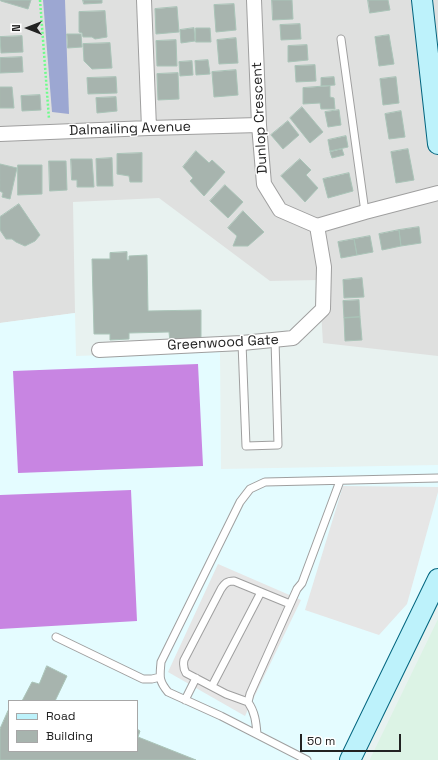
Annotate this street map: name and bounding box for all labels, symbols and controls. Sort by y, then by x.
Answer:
north arrow [8,8,48,48]
text: N [9,24,23,32]
street label: Dunlop Crescent [249,61,271,175]
street label: Dalmailing Avenue [69,118,191,140]
street label: Greenwood Gate [167,332,279,354]
legend [8,700,138,752]
text: Road [46,708,75,724]
scale bar [302,726,403,752]
text: Building [46,728,93,744]
text: 50 m [307,733,335,749]

